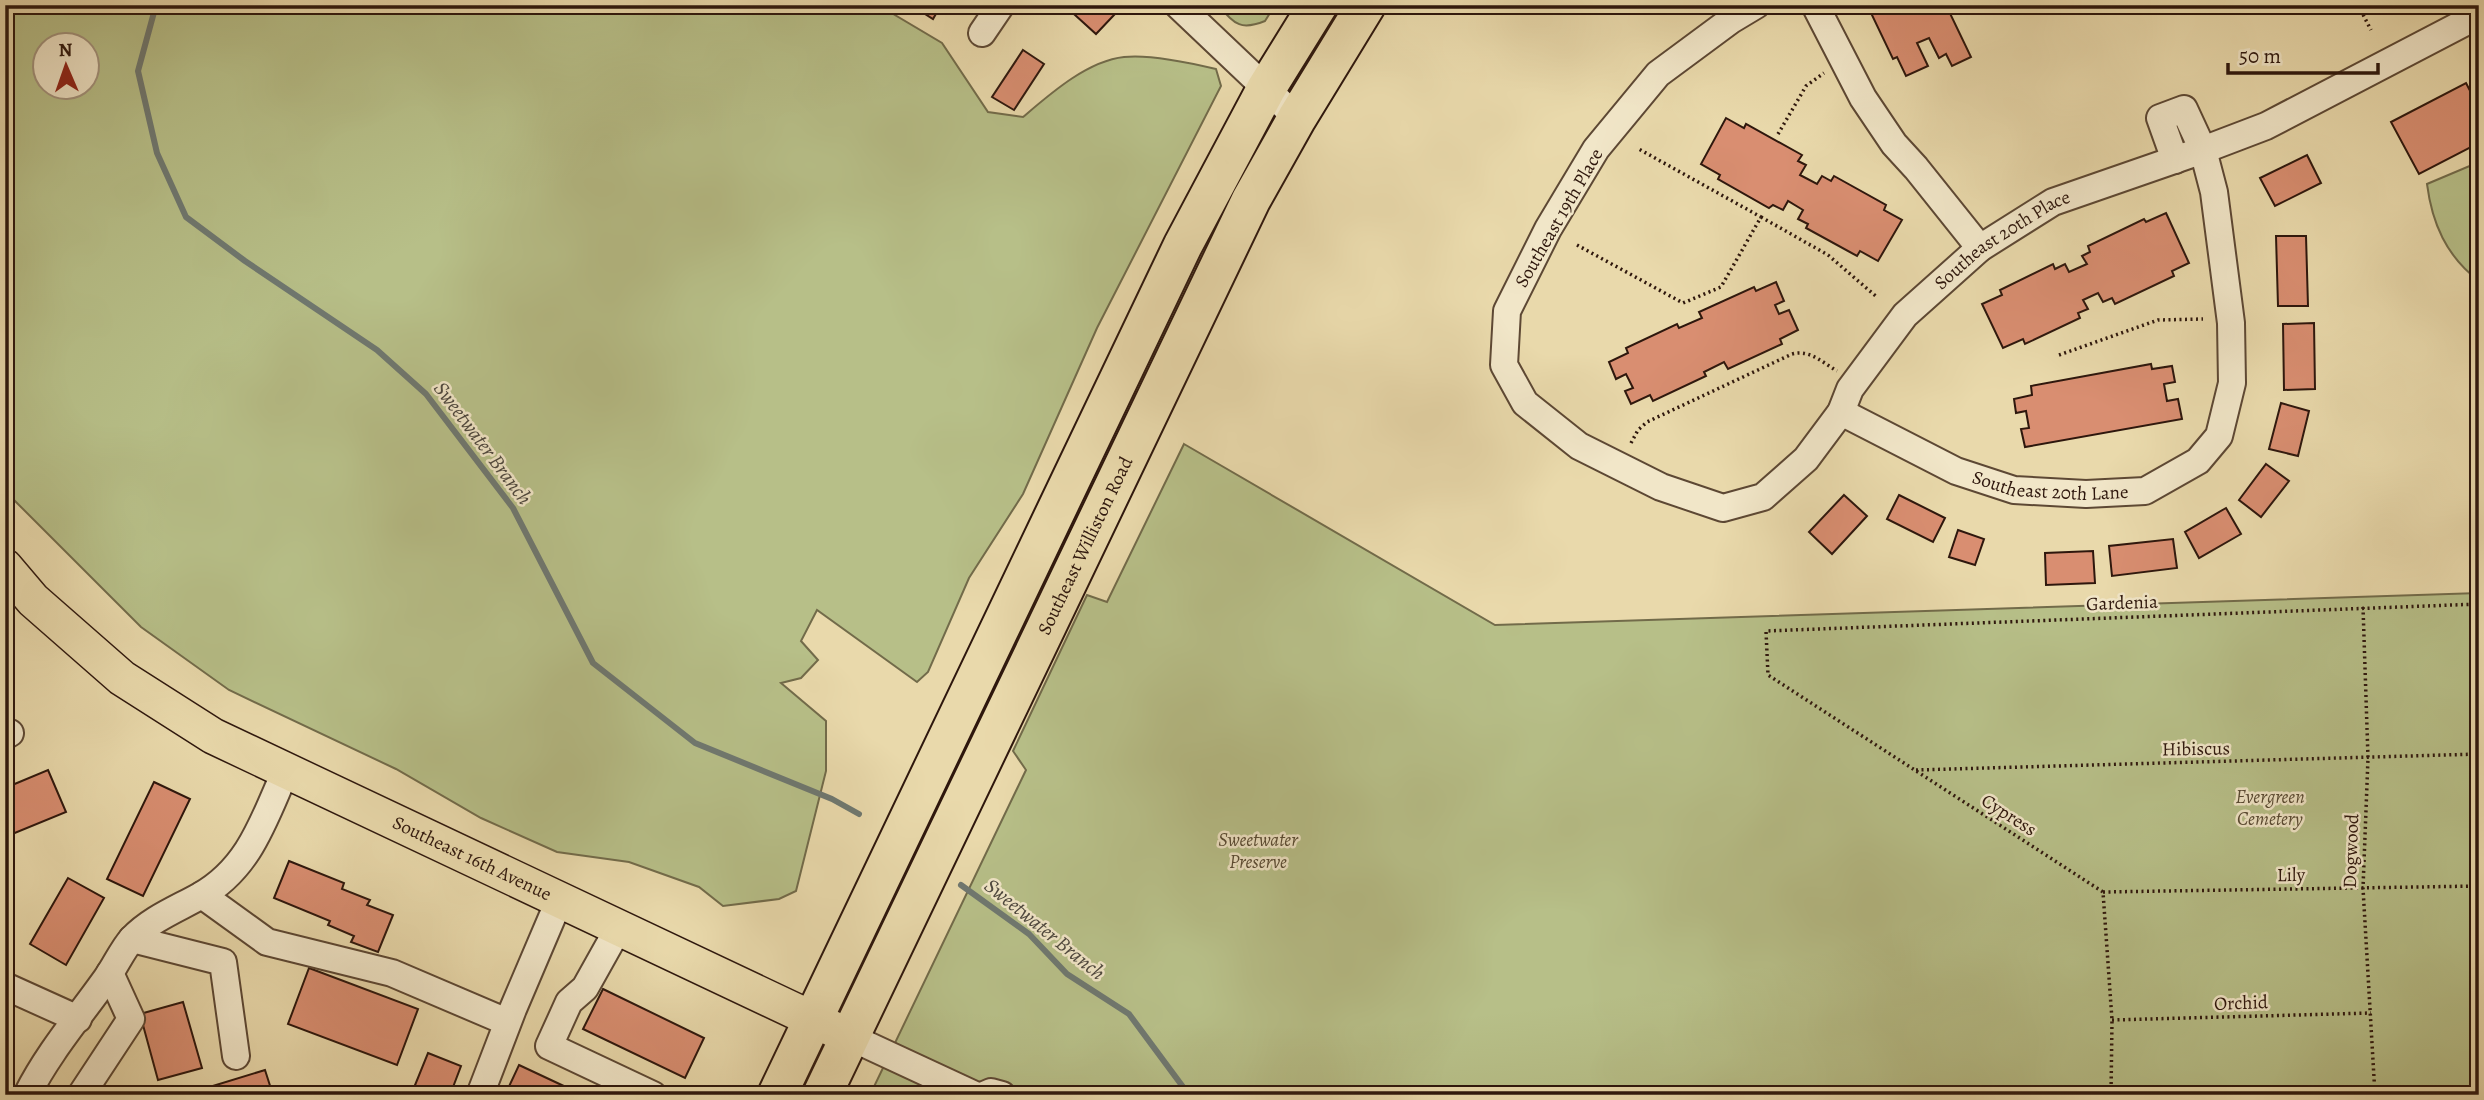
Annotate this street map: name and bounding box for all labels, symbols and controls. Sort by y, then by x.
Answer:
north arrow [32,32,102,102]
scale bar [2228,32,2379,76]
text: N [58,37,73,63]
text: 50 m [2239,42,2281,70]
street label: Southeast 19th Place [1509,144,1609,292]
street label: Southeast 20th Place [1929,184,2073,296]
water label: Sweetwater Branch [427,376,539,510]
street label: Southeast Williston Road [1031,452,1139,639]
street label: Southeast 20th Lane [1969,464,2129,507]
street label: Gardenia [2086,589,2158,617]
street label: Hibiscus [2162,735,2230,763]
park label: Evergreen Cemetery [2235,784,2305,832]
street label: Cypress [1976,787,2042,843]
street label: Southeast 16th Avenue [388,810,556,907]
street label: Dogwood [2337,812,2365,889]
park label: Sweetwater Preserve [1218,827,1299,875]
street label: Lily [2277,862,2306,888]
water label: Sweetwater Branch [979,872,1111,986]
street label: Orchid [2214,989,2269,1017]

